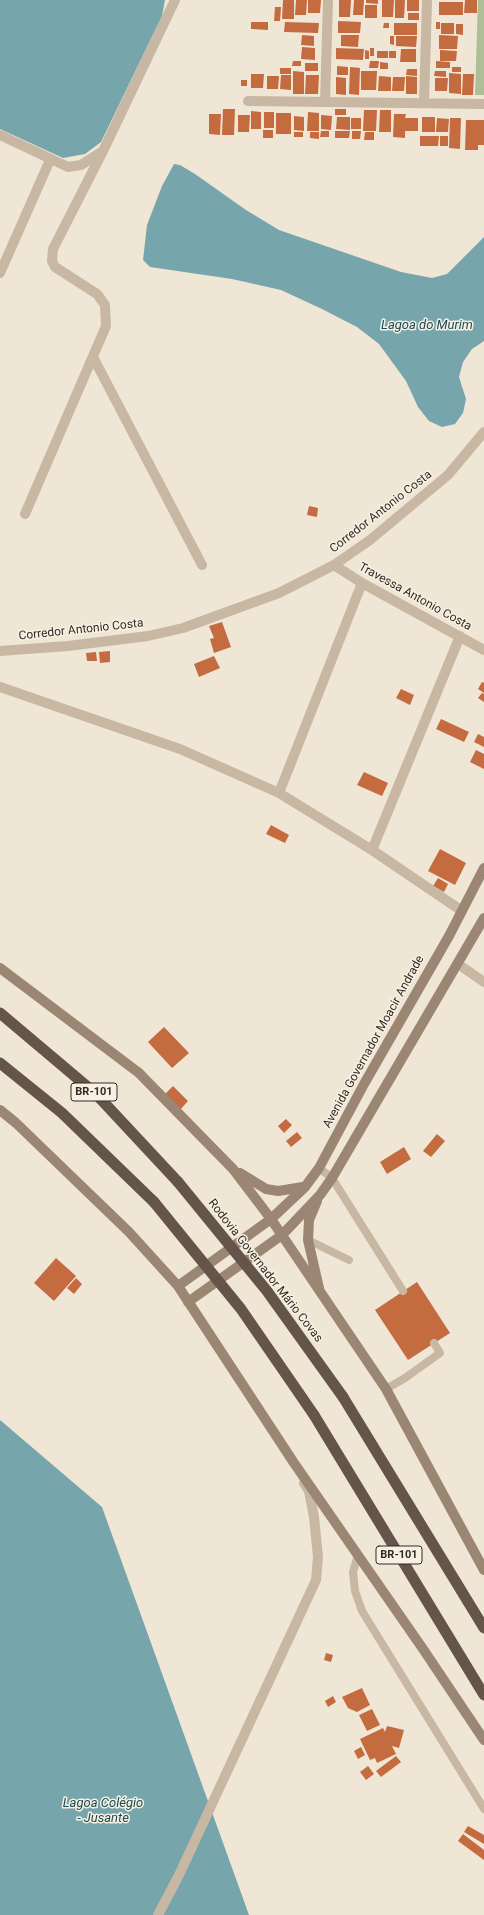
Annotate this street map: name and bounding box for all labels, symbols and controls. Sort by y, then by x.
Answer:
water label: Lagoa do Murim [381,318,473,334]
street label: Corredor Antonio Costa [327,468,435,556]
street label: Travessa Antonio Costa [356,560,474,634]
street label: Corredor Antonio Costa [18,616,144,644]
street label: Avenida Governador Moacir Andrade [320,953,428,1131]
road number: BR-101 [71,1083,117,1101]
street label: Rodovia Governador Mário Covas [205,1197,325,1345]
road number: BR-101 [376,1546,422,1564]
water label: Lagoa Colégio - Jusante [63,1796,143,1827]

